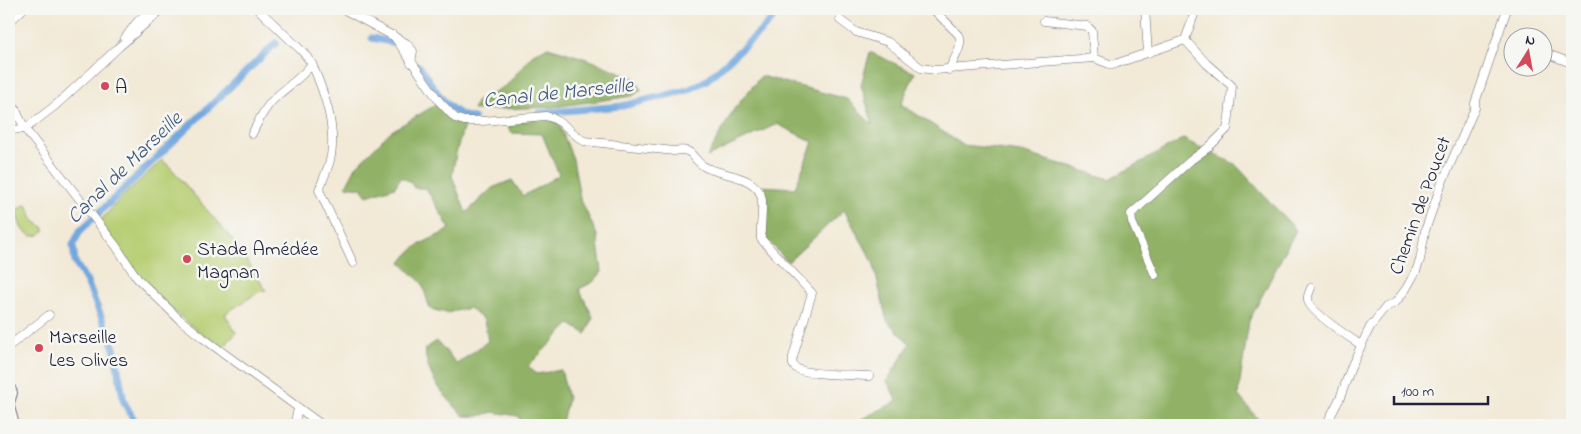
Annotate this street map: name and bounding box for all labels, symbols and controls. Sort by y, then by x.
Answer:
north arrow [1504,28,1554,78]
text: N [1524,30,1537,52]
water label: Canal de Marseille [482,71,636,117]
place label: A [115,74,127,103]
marker: A [99,80,111,92]
water label: Canal de Marseille [61,104,191,232]
street label: Chemin de Poucet [1383,132,1460,279]
place label: Stade Amédée Magnan [197,236,319,289]
marker: Stade Amédée Magnan [181,253,193,265]
place label: Marseille Les Olives [49,324,128,376]
marker: Marseille Les Olives [33,342,45,354]
scale bar [1394,374,1487,406]
text: 100 m [1401,381,1434,403]

